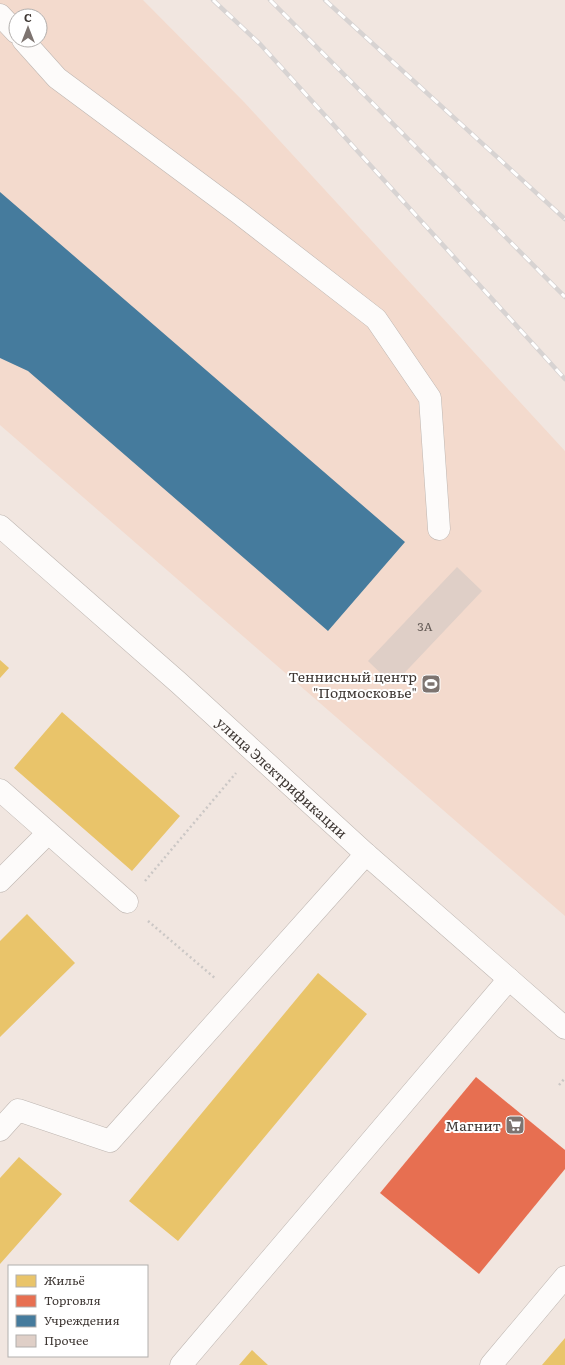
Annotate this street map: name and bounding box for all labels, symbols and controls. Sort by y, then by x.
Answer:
north arrow [8,8,48,48]
text: С [24,9,32,25]
house number: 3А [417,617,433,635]
place label: Теннисный центр "Подмосковье" [288,666,417,702]
sports icon: Теннисный центр "Подмосковье" [420,673,442,695]
street label: улица Электрификации [212,712,352,842]
supermarket icon: Магнит [504,1114,526,1136]
place label: Магнит [445,1115,501,1135]
legend [8,1265,148,1357]
text: Жильё [44,1271,85,1289]
text: Торговля [44,1291,101,1309]
text: Учреждения [44,1311,120,1329]
text: Прочее [44,1331,88,1349]

